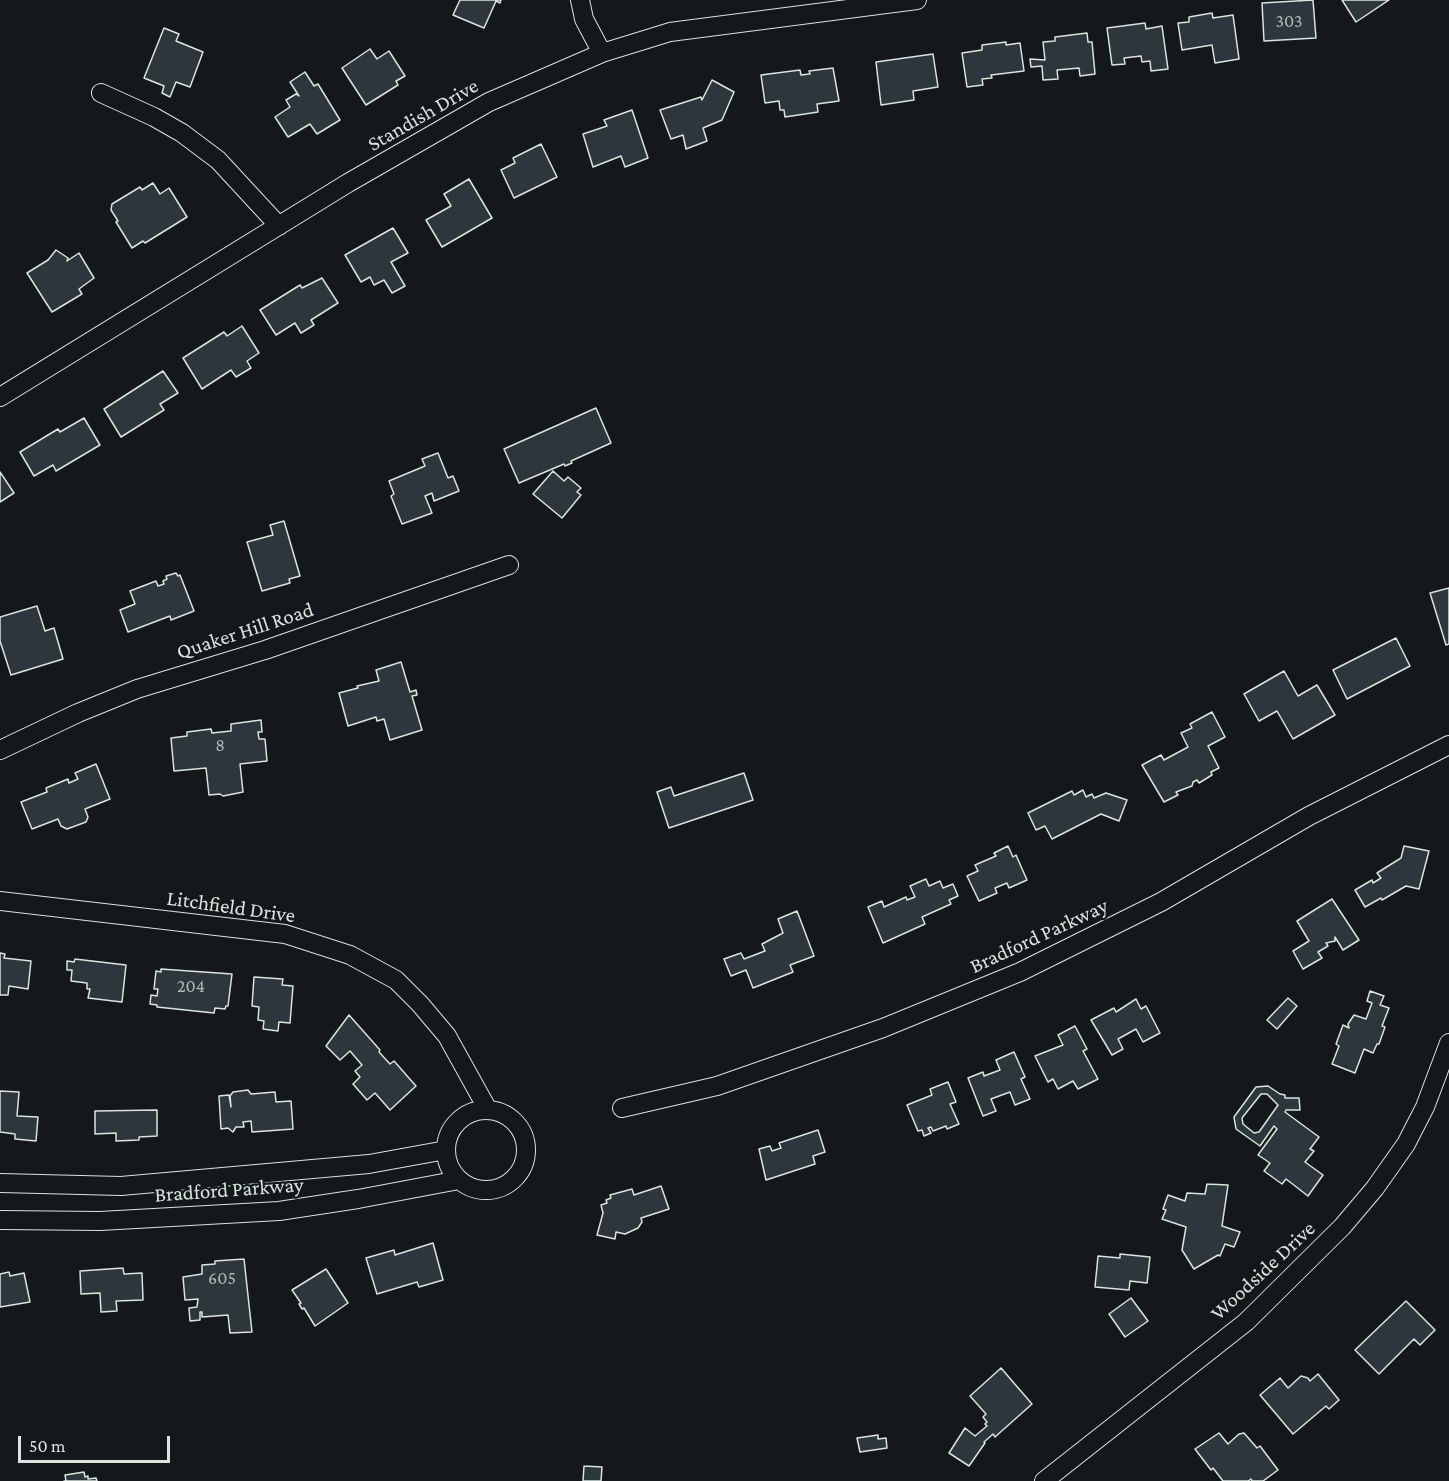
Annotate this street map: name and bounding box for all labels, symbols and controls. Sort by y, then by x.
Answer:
house number: 303 [1275,10,1303,32]
street label: Standish Drive [363,73,483,157]
street label: Quaker Hill Road [173,597,317,665]
house number: 8 [215,734,225,756]
street label: Litchfield Drive [165,886,297,928]
street label: Bradford Parkway [966,893,1112,979]
house number: 204 [177,975,205,997]
street label: Bradford Parkway [154,1172,304,1208]
street label: Woodside Drive [1205,1216,1321,1326]
house number: 605 [208,1267,236,1289]
scale bar [21,1424,172,1462]
text: 50 m [29,1436,66,1456]

